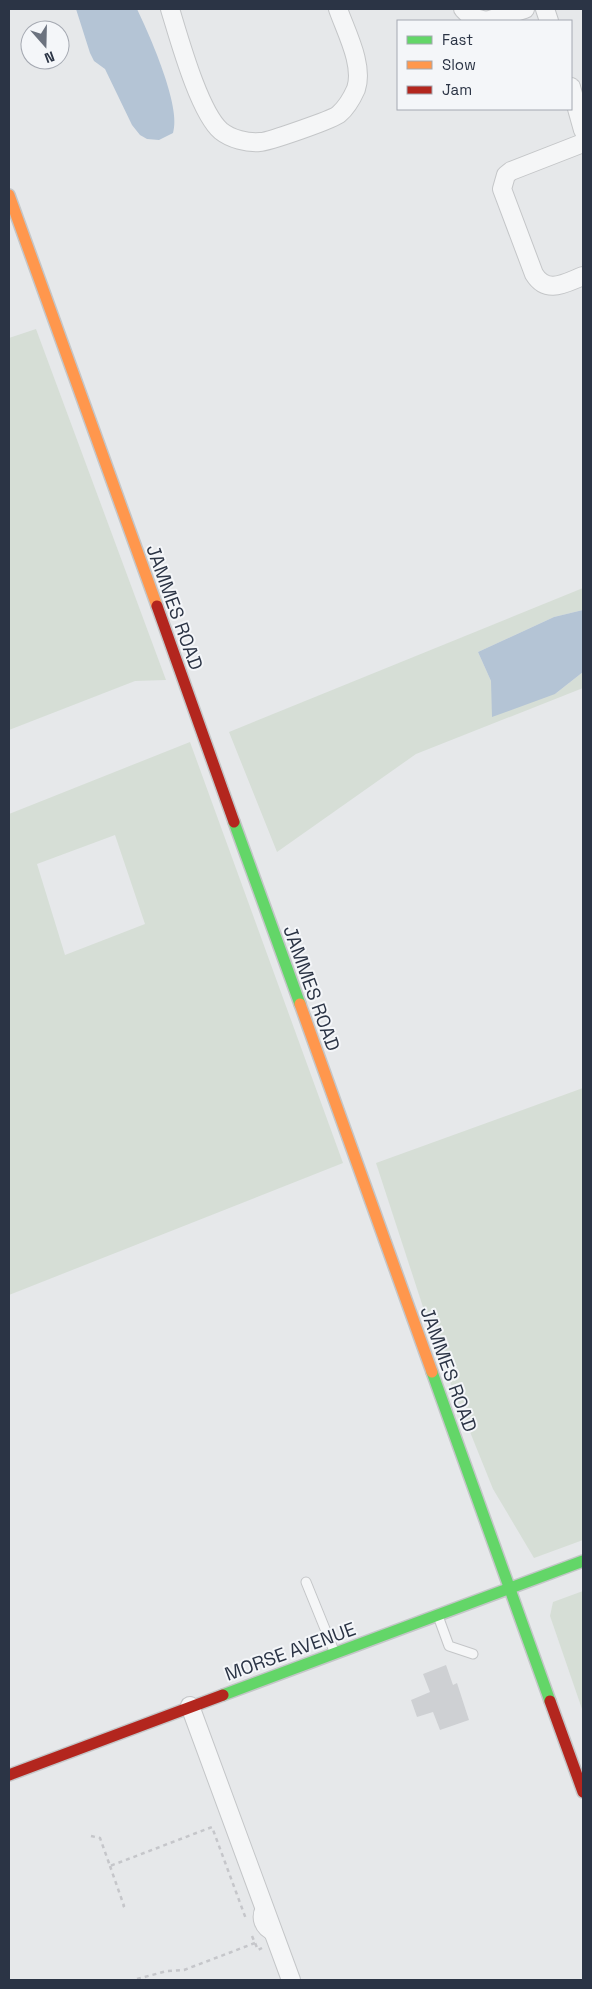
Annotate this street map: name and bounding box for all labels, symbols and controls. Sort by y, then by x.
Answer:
north arrow [20,20,70,70]
legend [397,20,572,110]
text: Fast [442,30,473,49]
text: N [42,47,57,67]
text: Slow [442,55,476,74]
text: Jam [442,80,472,99]
street label: JAMMES ROAD [140,541,209,673]
street label: JAMMES ROAD [277,922,346,1054]
street label: JAMMES ROAD [414,1303,483,1435]
street label: MORSE AVENUE [221,1616,359,1687]

